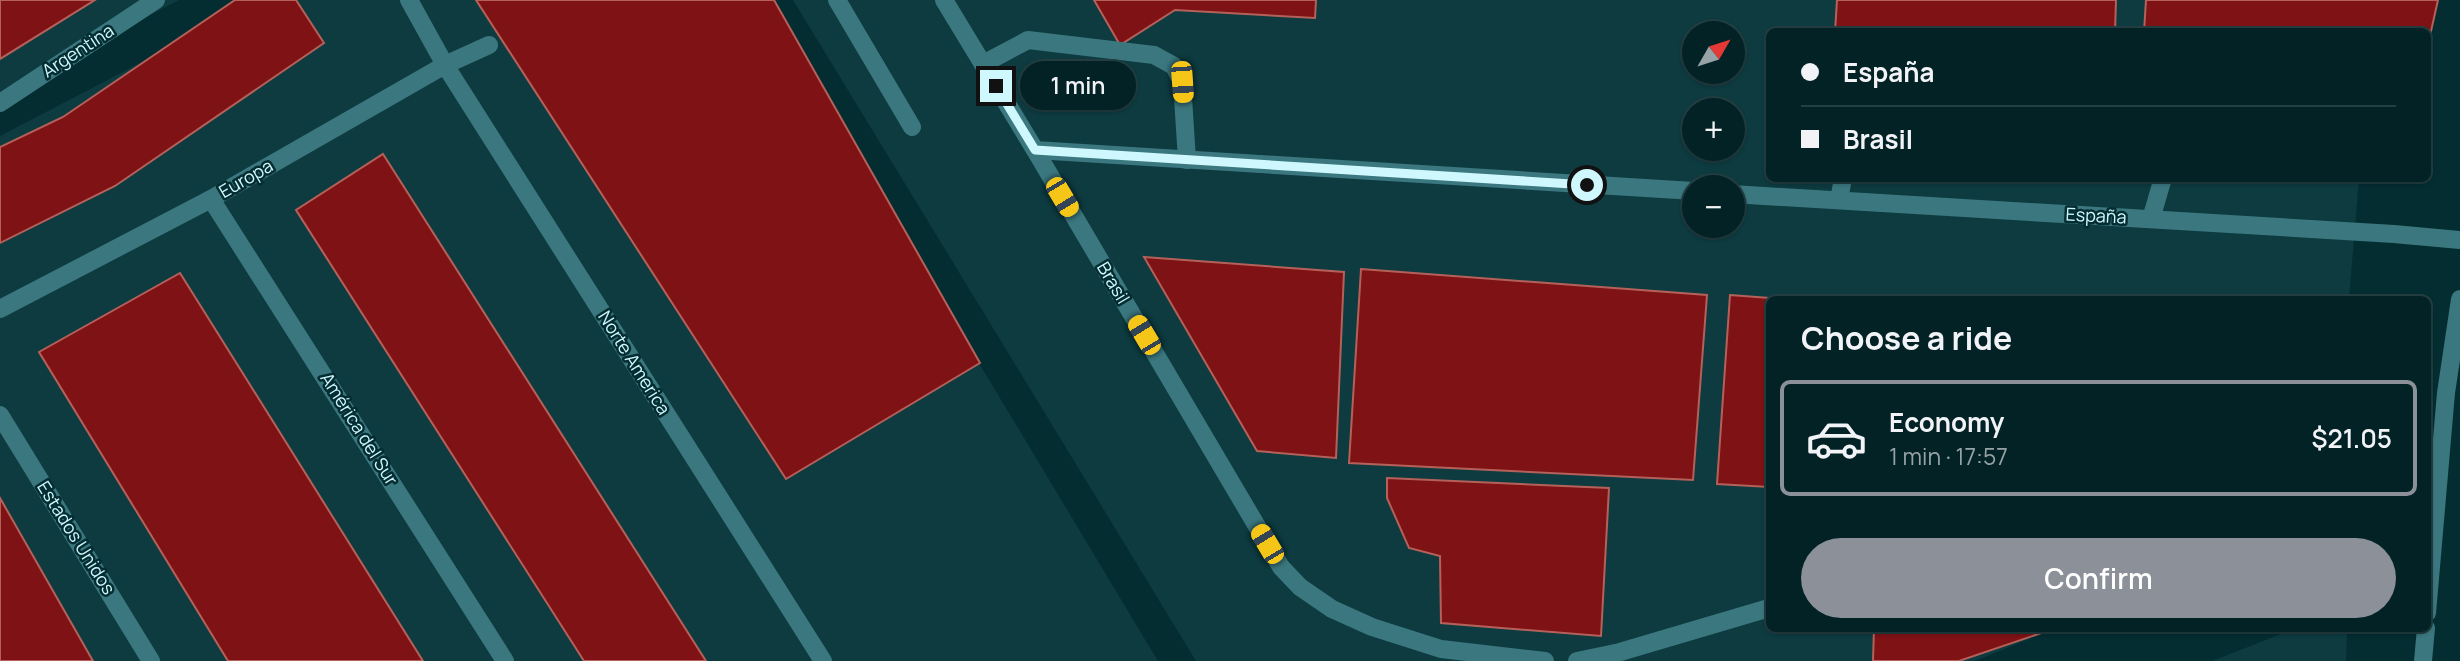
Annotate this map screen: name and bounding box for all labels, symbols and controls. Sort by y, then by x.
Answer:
street label: Argentina [37,18,118,82]
north arrow [1682,21,1745,84]
map controls [1682,21,1745,238]
text: España [1843,54,1935,90]
car [1171,60,1194,104]
callout: 1 min [1020,62,1136,110]
text: 1 min [1051,69,1105,101]
route end [980,70,1012,102]
button: + [1682,98,1745,161]
text: Brasil [1843,121,1913,157]
street label: Europa [214,153,277,203]
route start [1571,169,1603,201]
car [1043,174,1082,220]
button: − [1682,175,1745,238]
street label: España [2065,201,2127,229]
street label: Brasil [1092,257,1136,308]
street label: Norte America [593,306,676,419]
car [1125,312,1164,358]
text: Choose a ride [1801,316,2012,360]
street label: América del Sur [316,368,404,490]
text: Economy [1889,404,2004,440]
icon: car [1805,407,1868,470]
text: $21.05 [2312,420,2392,456]
text: 1 min · 17:57 [1889,440,2008,472]
street label: Estados Unidos [32,476,121,599]
car [1248,521,1287,567]
button: Confirm [1801,538,2396,618]

